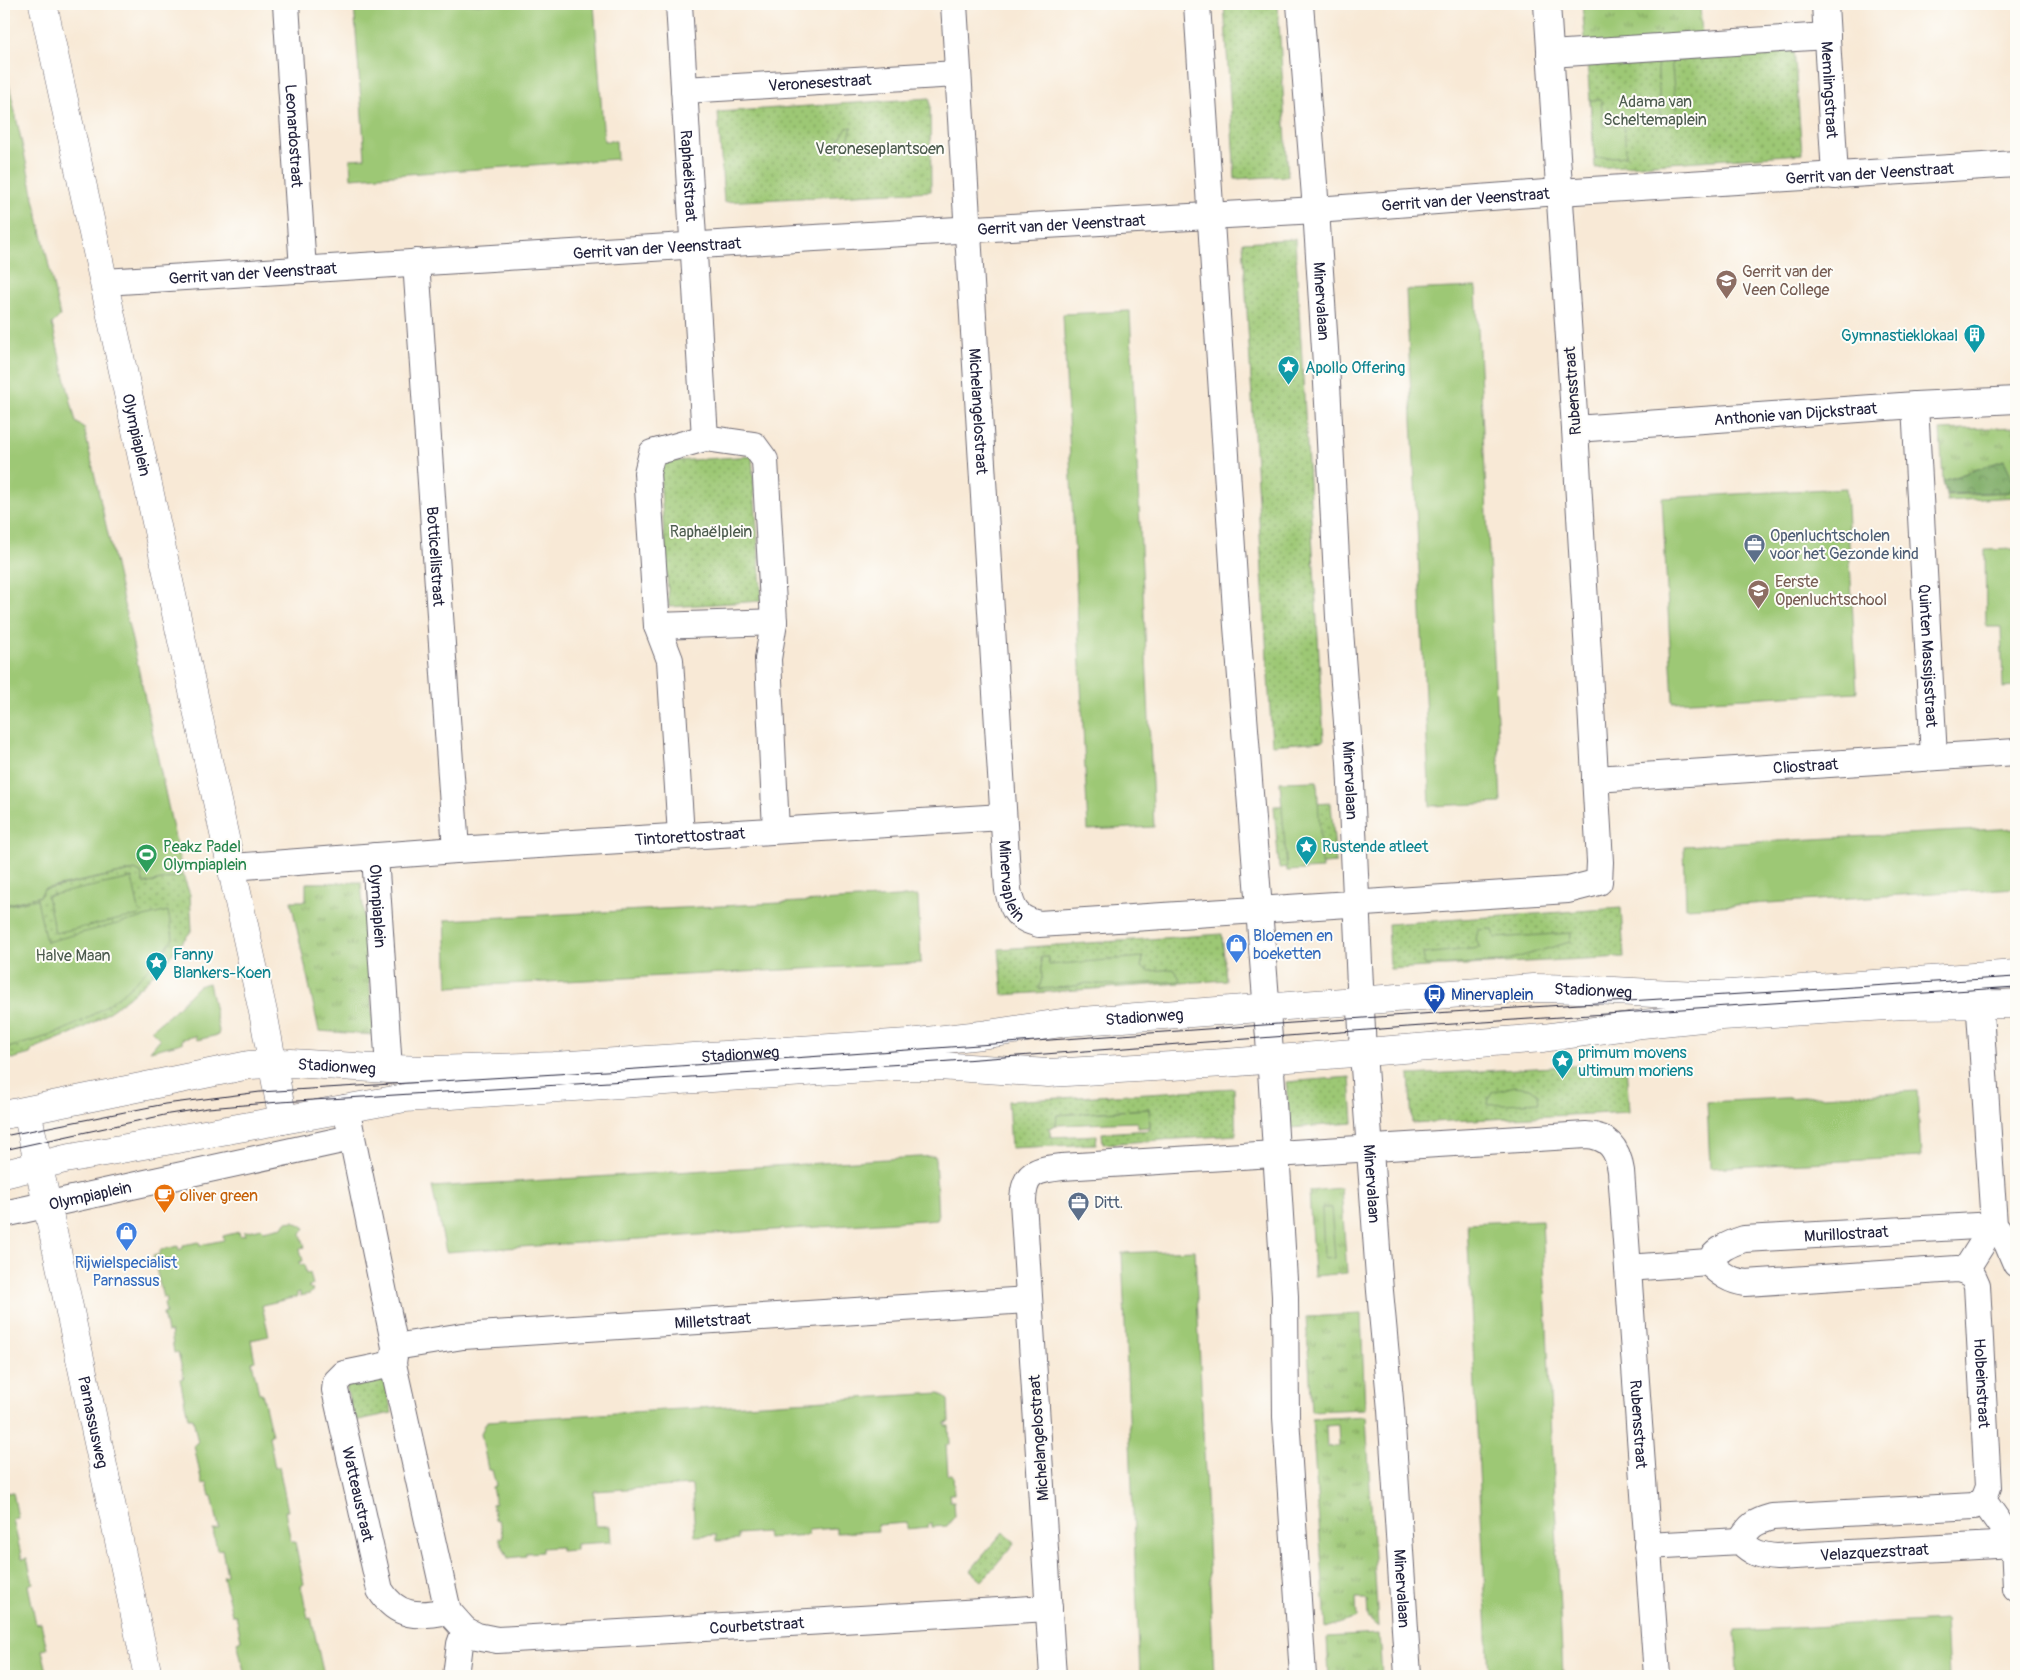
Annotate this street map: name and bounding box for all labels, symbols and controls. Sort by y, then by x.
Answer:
street label: Memlingstraat [1816,41,1842,140]
street label: Veronesestraat [768,70,873,96]
street label: Leonardostraat [280,83,307,189]
park label: Adama van Scheltemaplein [1603,92,1707,130]
street label: Raphaëlstraat [676,129,701,223]
park label: Veroneseplantsoen [815,139,945,159]
street label: Gerrit van der Veenstraat [1785,159,1955,189]
street label: Gerrit van der Veenstraat [1381,184,1551,216]
street label: Gerrit van der Veenstraat [977,211,1147,240]
street label: Gerrit van der Veenstraat [572,233,742,264]
street label: Gerrit van der Veenstraat [168,259,338,289]
street label: Minervalaan [1308,261,1333,341]
place label: Gerrit van der Veen College [1742,262,1833,300]
school or university icon: Gerrit van der Veen College [1714,268,1738,299]
building icon: Gymnastieklokaal [1962,323,1986,354]
place label: Gymnastieklokaal [1841,326,1958,346]
street label: Rubensstraat [1560,345,1586,436]
street label: Michelangelostraat [964,348,992,476]
place icon: Apollo Offering [1277,355,1301,386]
place label: Apollo Offering [1305,358,1405,378]
street label: Olympiaplein [117,392,155,478]
street label: Anthonie van Dijckstraat [1713,399,1878,430]
street label: Botticellistraat [422,506,448,608]
park label: Raphaëlplein [670,522,752,542]
place label: Openluchtscholen voor het Gezonde kind [1769,526,1919,564]
office icon: Openluchtscholen voor het Gezonde kind [1742,532,1766,563]
place label: Eerste Openluchtschool [1775,572,1887,610]
school or university icon: Eerste Openluchtschool [1747,578,1771,609]
street label: Quinten Massijsstraat [1914,583,1941,728]
street label: Minervalaan [1337,740,1362,820]
street label: Cliostraat [1772,754,1839,779]
street label: Tintorettostraat [634,824,746,850]
place icon: Rustende atleet [1294,834,1318,865]
place label: Peakz Padel Olympiaplein [163,837,247,875]
place label: Rustende atleet [1322,837,1429,857]
street label: Minervaplein [994,840,1029,926]
sports icon: Peakz Padel Olympiaplein [135,843,159,874]
street label: Olympiaplein [365,863,390,948]
place label: Bloemen en boeketten [1253,926,1333,964]
shop icon: Bloemen en boeketten [1225,932,1249,963]
place label: Fanny Blankers-Koen [173,945,271,983]
park label: Halve Maan [36,946,110,966]
place icon: Fanny Blankers-Koen [145,951,169,982]
street label: Stadionweg [1554,979,1633,1003]
bus stop icon: Minervaplein [1423,982,1447,1013]
place label: Minervaplein [1451,985,1534,1005]
street label: Stadionweg [1105,1005,1184,1030]
street label: Stadionweg [701,1042,780,1067]
place label: primum movens ultimum moriens [1578,1043,1693,1081]
place icon: primum movens ultimum moriens [1550,1049,1574,1080]
street label: Stadionweg [297,1054,376,1079]
street label: Minervalaan [1359,1144,1384,1224]
street label: Olympiaplein [47,1177,133,1215]
cafe icon: oliver green [152,1183,176,1214]
place label: oliver green [180,1186,258,1206]
office icon: Ditt. [1066,1190,1090,1221]
place label: Ditt. [1094,1193,1123,1213]
shop icon: Rijwielspecialist Parnassus [114,1221,138,1252]
street label: Murillostraat [1803,1222,1889,1247]
place label: Rijwielspecialist Parnassus [75,1253,178,1291]
street label: Milletstraat [674,1309,752,1334]
street label: Holbeinstraat [1969,1338,1994,1429]
street label: Parnassusweg [73,1374,112,1470]
street label: Michelangelostraat [1025,1374,1053,1502]
street label: Rubensstraat [1625,1379,1651,1470]
street label: Watteaustraat [337,1445,378,1544]
street label: Velazquezstraat [1819,1540,1930,1566]
street label: Minervalaan [1389,1549,1414,1629]
street label: Courbetstraat [709,1613,805,1639]

